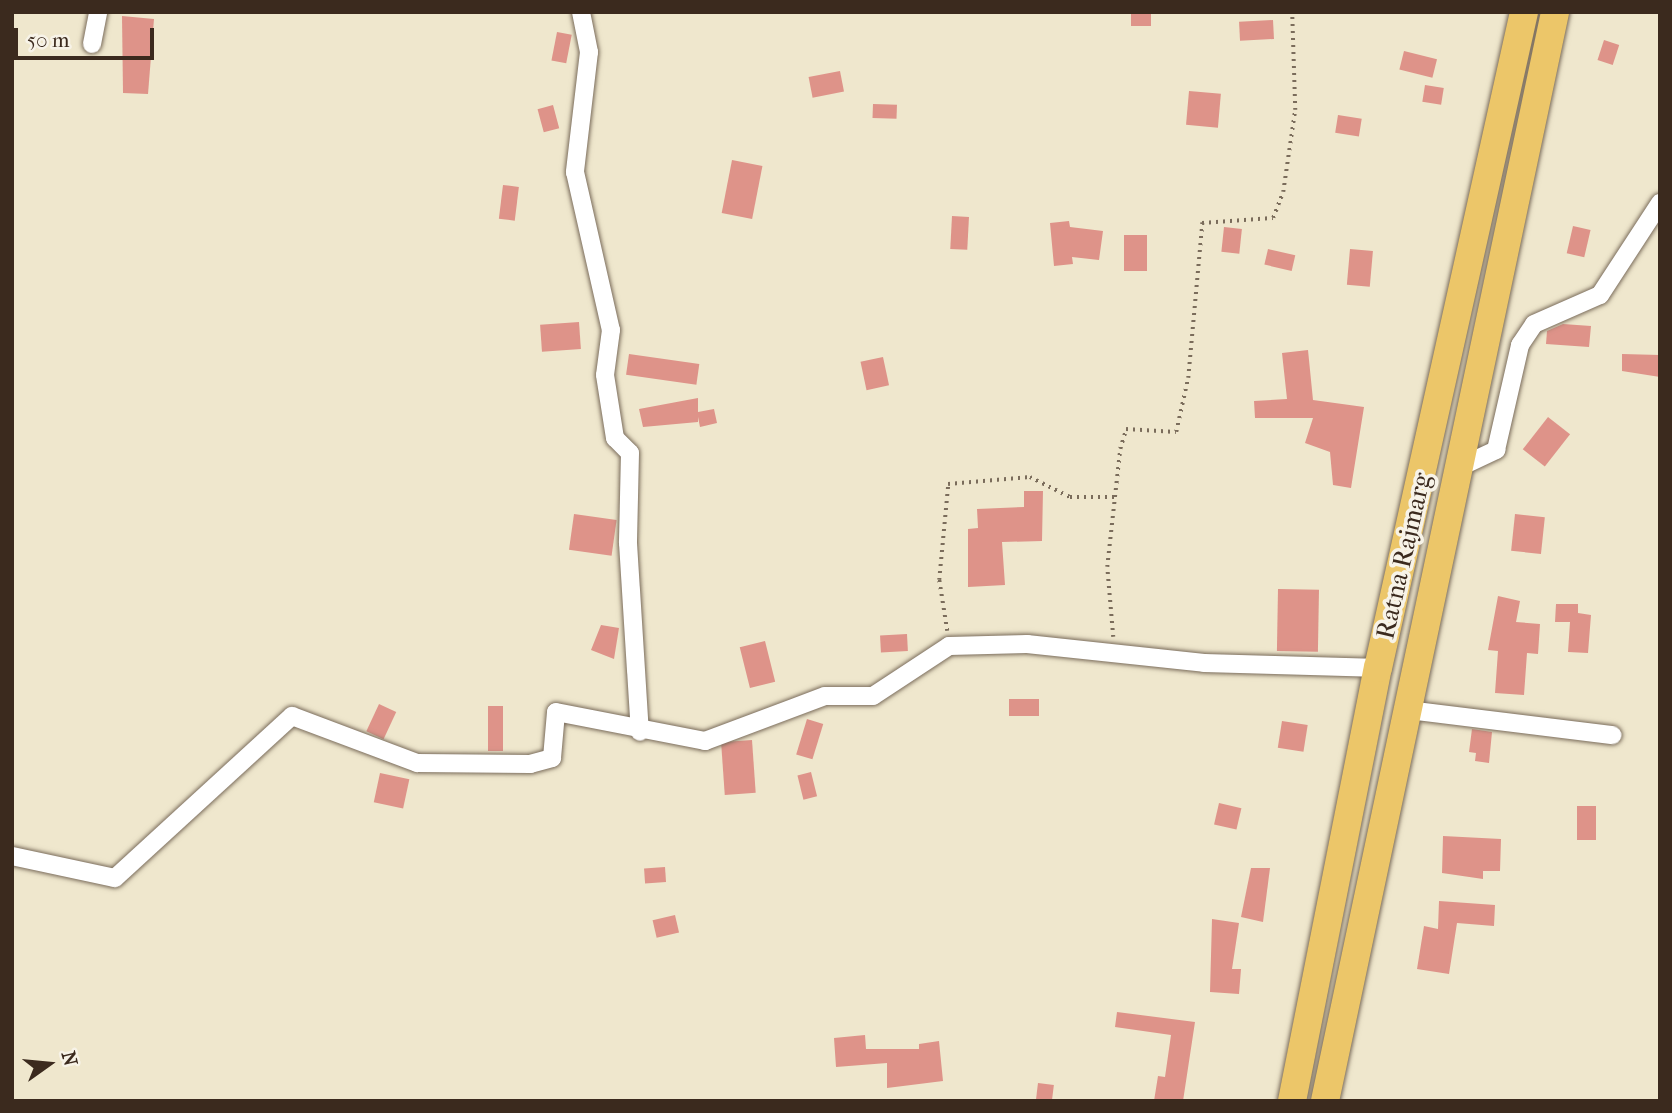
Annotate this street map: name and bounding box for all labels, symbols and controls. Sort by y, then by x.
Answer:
scale bar [18,14,158,58]
text: 50 m [27,28,70,52]
street label: Ratna Rajmarg [1370,470,1438,642]
north arrow [14,1029,84,1099]
text: N [57,1049,82,1068]

